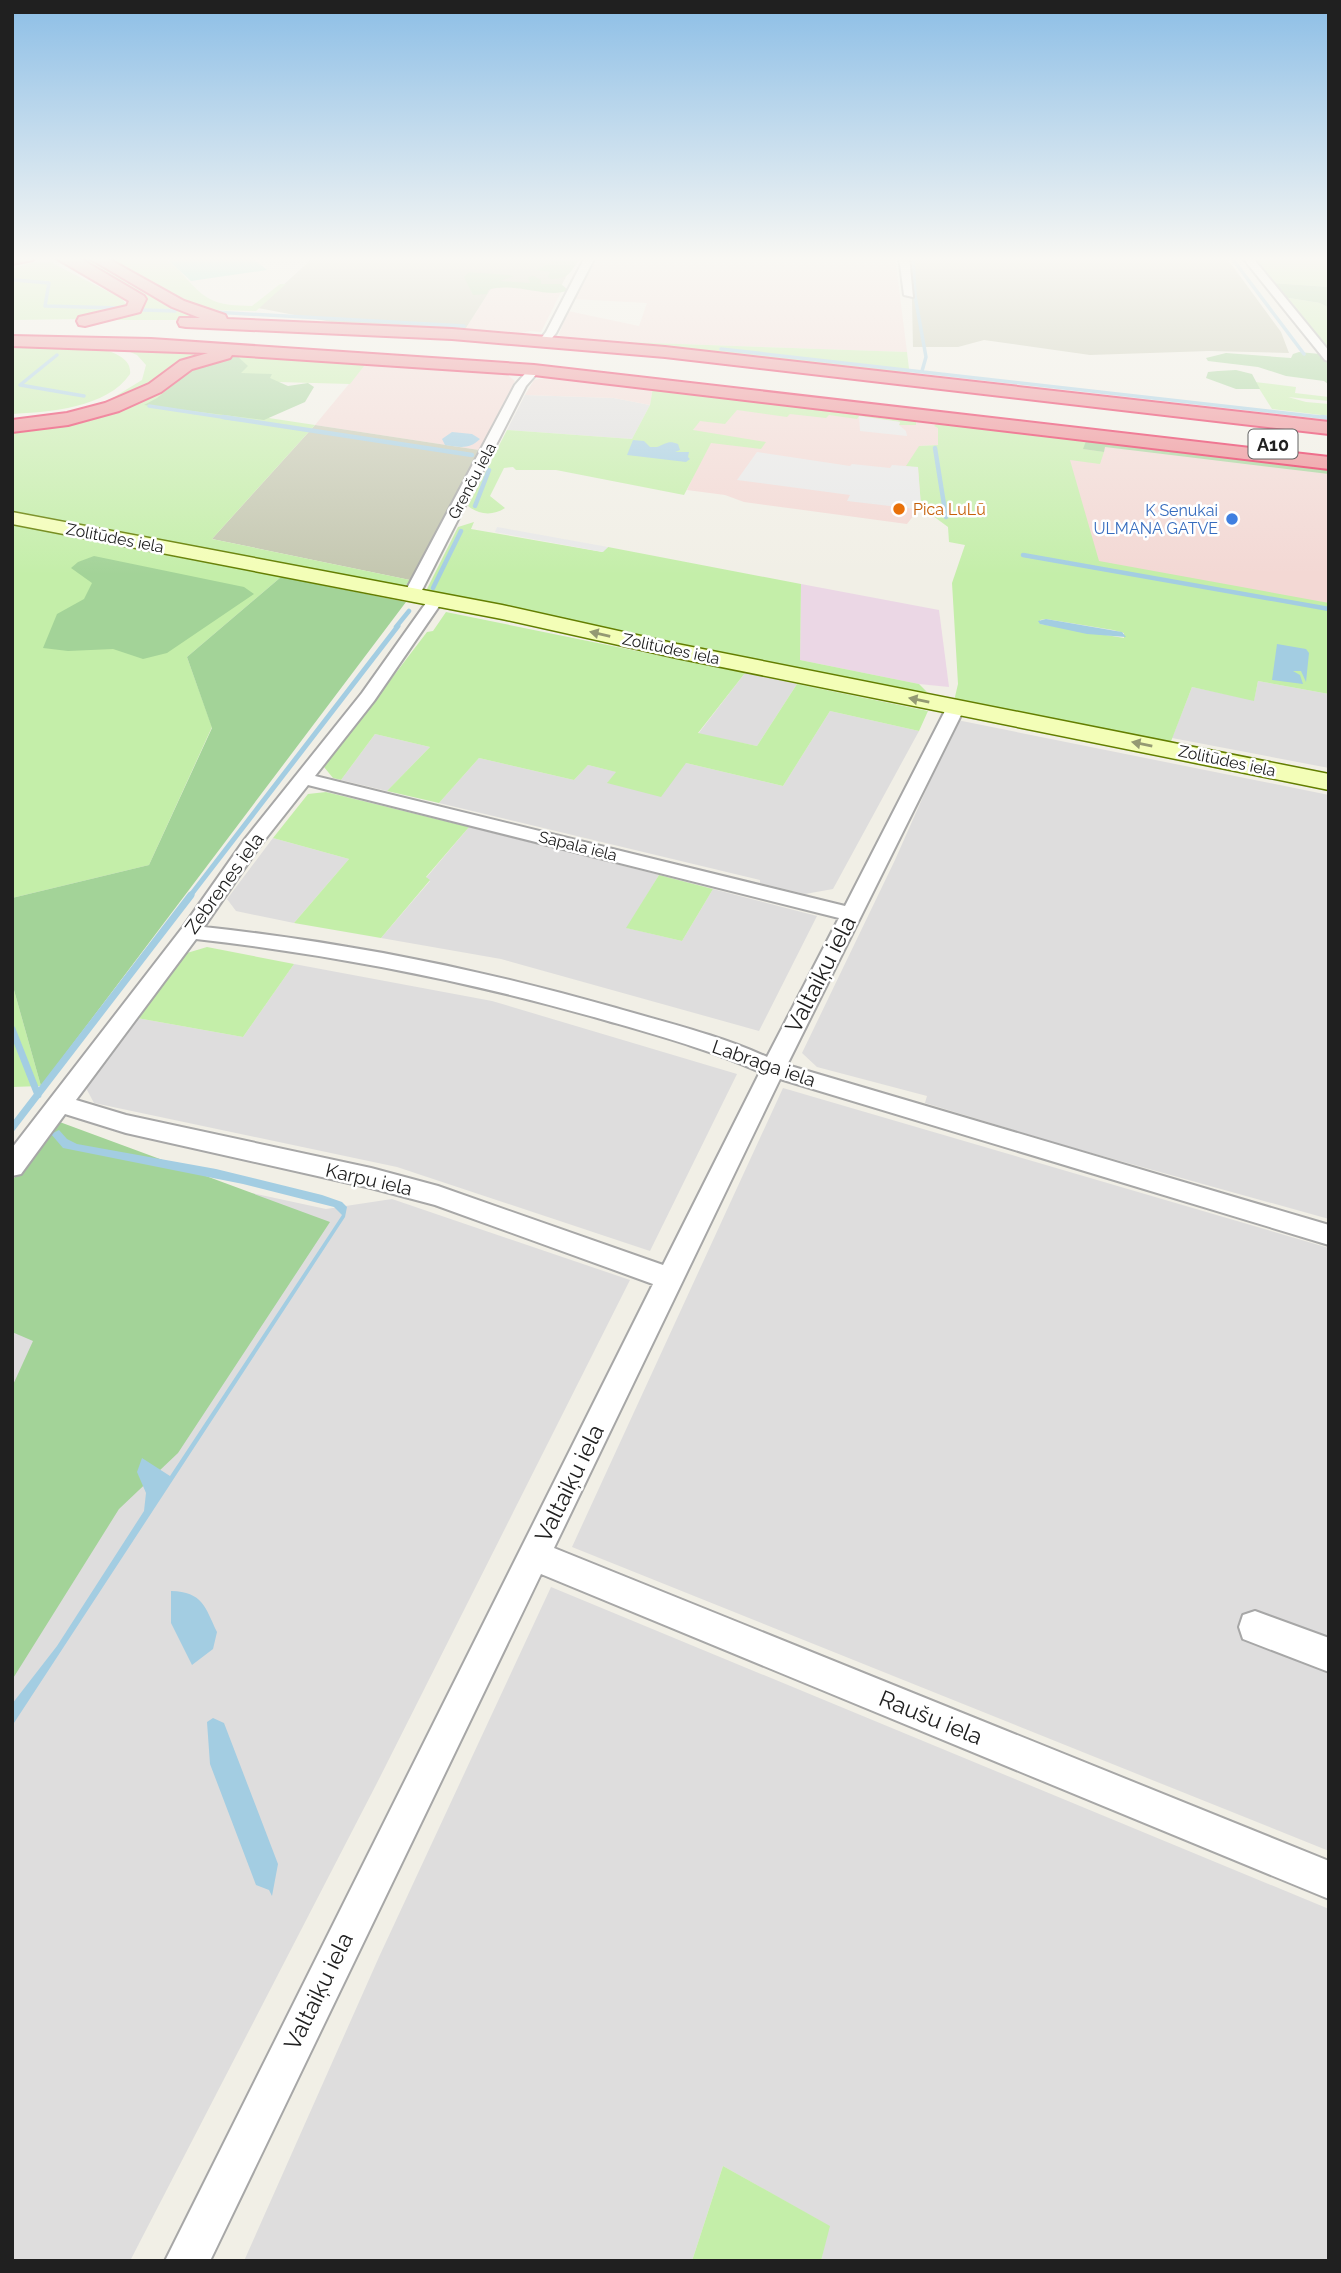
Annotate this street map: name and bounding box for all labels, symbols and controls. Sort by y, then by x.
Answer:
road number: A10 [1248,430,1298,458]
street label: Grenču iela [444,440,500,522]
place label: Pica LuLū [913,500,986,519]
marker: Pica LuLū [891,501,907,517]
place label: K Senukai ULMAŅA GATVE [1093,501,1218,538]
marker: K Senukai ULMAŅA GATVE [1224,511,1240,527]
street label: Zolitūdes iela [65,519,165,557]
one-way arrow [589,628,611,639]
street label: Zolitūdes iela [621,629,721,669]
one-way arrow [908,694,930,705]
one-way arrow [1131,738,1153,749]
street label: Zolitūdes iela [1177,741,1277,781]
street label: Sapala iela [537,827,619,865]
street label: Zebrenes iela [180,828,268,938]
street label: Valtaiķu iela [779,911,861,1037]
street label: Labraga iela [709,1035,819,1091]
street label: Karpu iela [324,1158,414,1200]
street label: Valtaiķu iela [529,1420,609,1546]
street label: Raušu iela [875,1684,987,1750]
street label: Valtaiķu iela [278,1928,358,2054]

